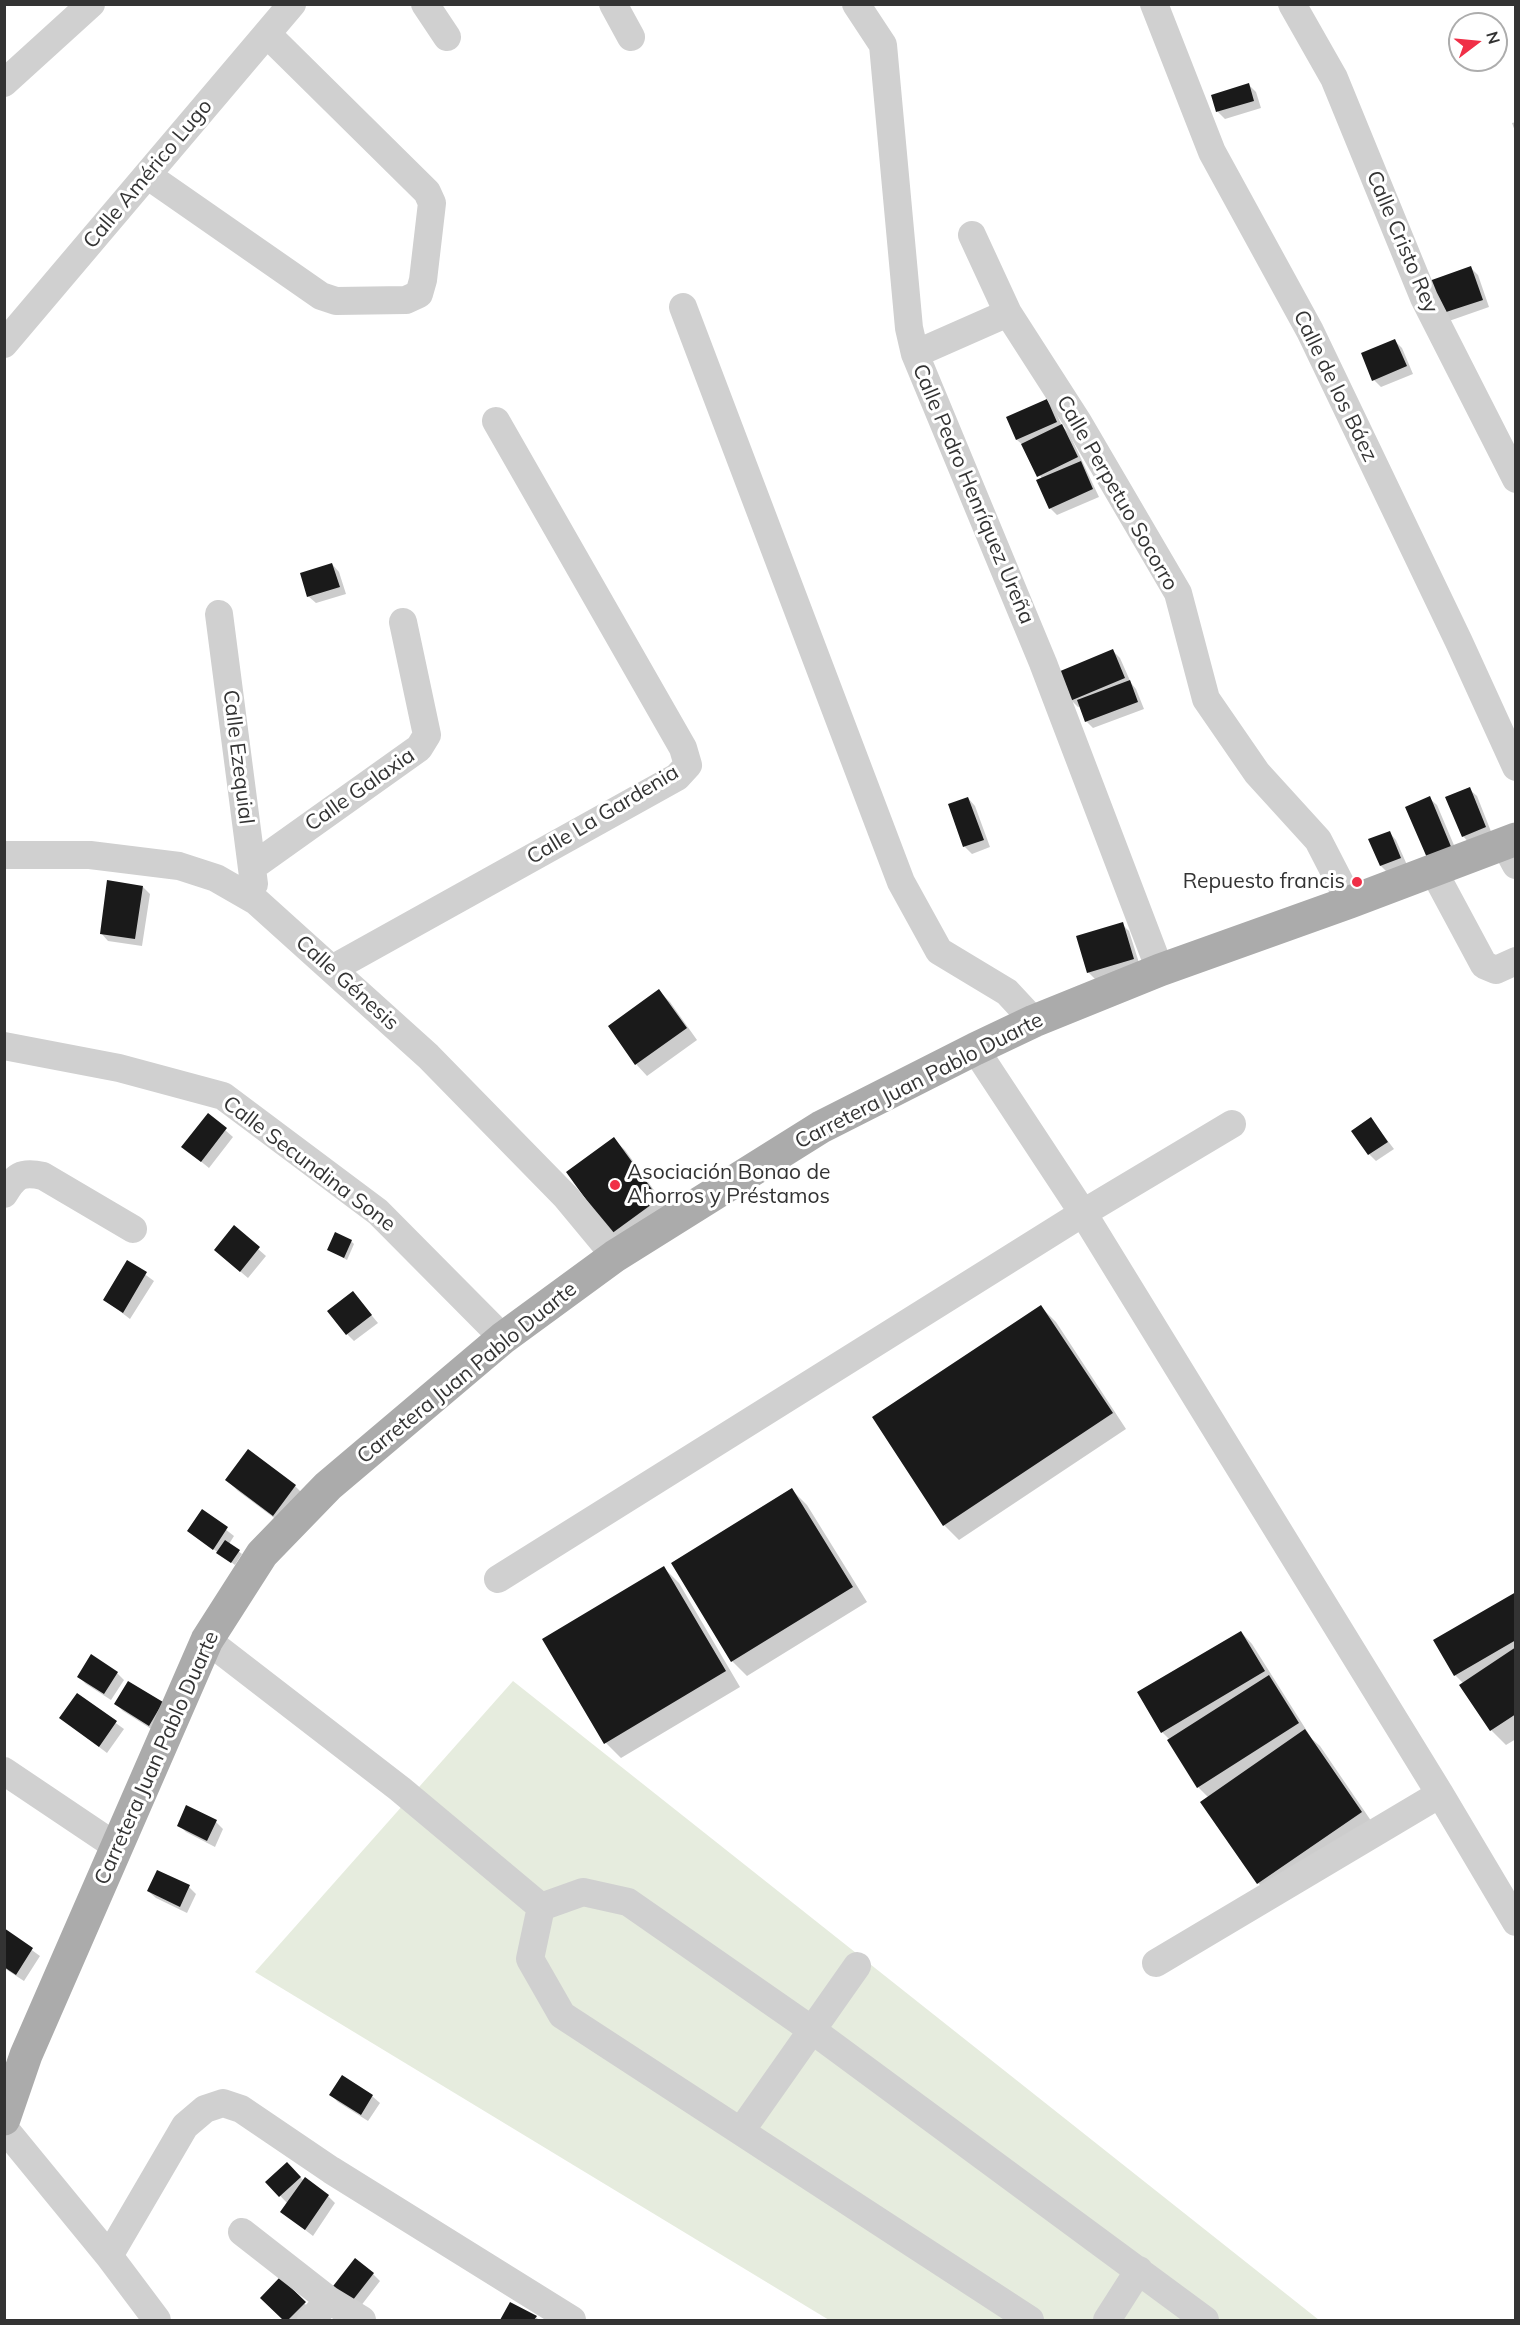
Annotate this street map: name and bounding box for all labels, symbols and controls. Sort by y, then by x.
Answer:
north arrow [1448,12,1508,72]
text: N [1482,29,1505,46]
street label: Calle Américo Lugo [78,94,218,254]
street label: Calle Cristo Rey [1361,167,1443,317]
street label: Calle de los Báez [1287,306,1383,466]
street label: Calle Pedro Henríquez Ureña [907,360,1039,628]
street label: Calle Perpetuo Socorro [1051,391,1183,595]
street label: Calle Ezequial [217,688,259,826]
street label: Calle Galaxia [300,743,420,837]
street label: Calle La Gardenia [523,760,683,870]
place label: Repuesto francis [1183,869,1345,895]
marker: Repuesto francis [1350,875,1364,889]
street label: Calle Génesis [290,930,404,1036]
street label: Carretera Juan Pablo Duarte [791,1007,1047,1155]
street label: Calle Secundina Sone [218,1091,400,1237]
place label: Asociación Bonao de Ahorros y Préstamos [627,1160,831,1210]
marker: Asociación Bonao de Ahorros y Préstamos [608,1178,622,1192]
street label: Carretera Juan Pablo Duarte [352,1277,582,1469]
street label: Carretera Juan Pablo Duarte [90,1627,224,1889]

